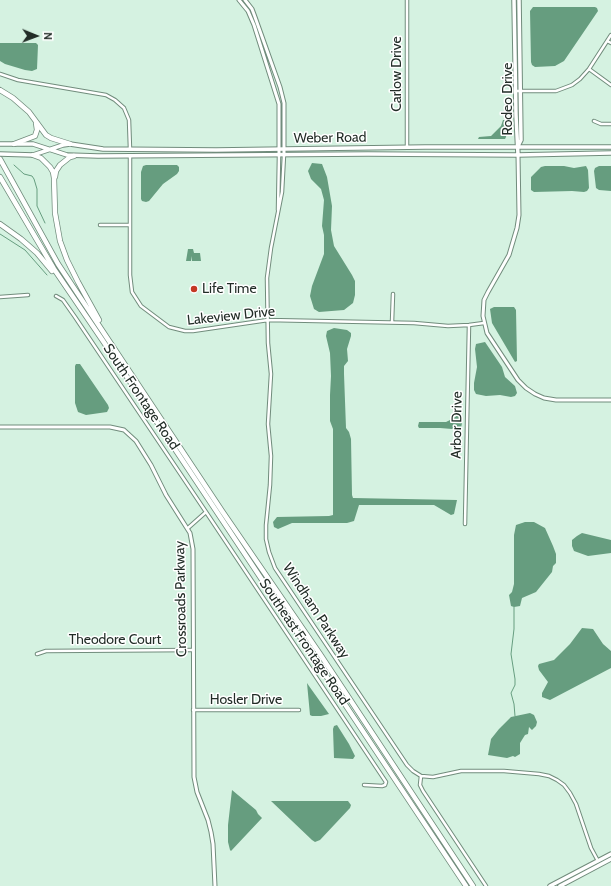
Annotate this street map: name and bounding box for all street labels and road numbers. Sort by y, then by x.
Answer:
street label: Carlow Drive [389,36,405,112]
street label: Rodeo Drive [500,62,516,136]
street label: Weber Road [293,129,367,147]
street label: Lakeview Drive [186,303,276,329]
street label: South Frontage Road [99,341,183,453]
street label: Arbor Drive [448,391,466,459]
street label: Crossroads Parkway [172,541,190,657]
street label: Windham Parkway [279,560,353,662]
street label: Southeast Frontage Road [256,576,352,708]
street label: Theodore Court [69,632,161,648]
street label: Hosler Drive [210,692,282,708]

